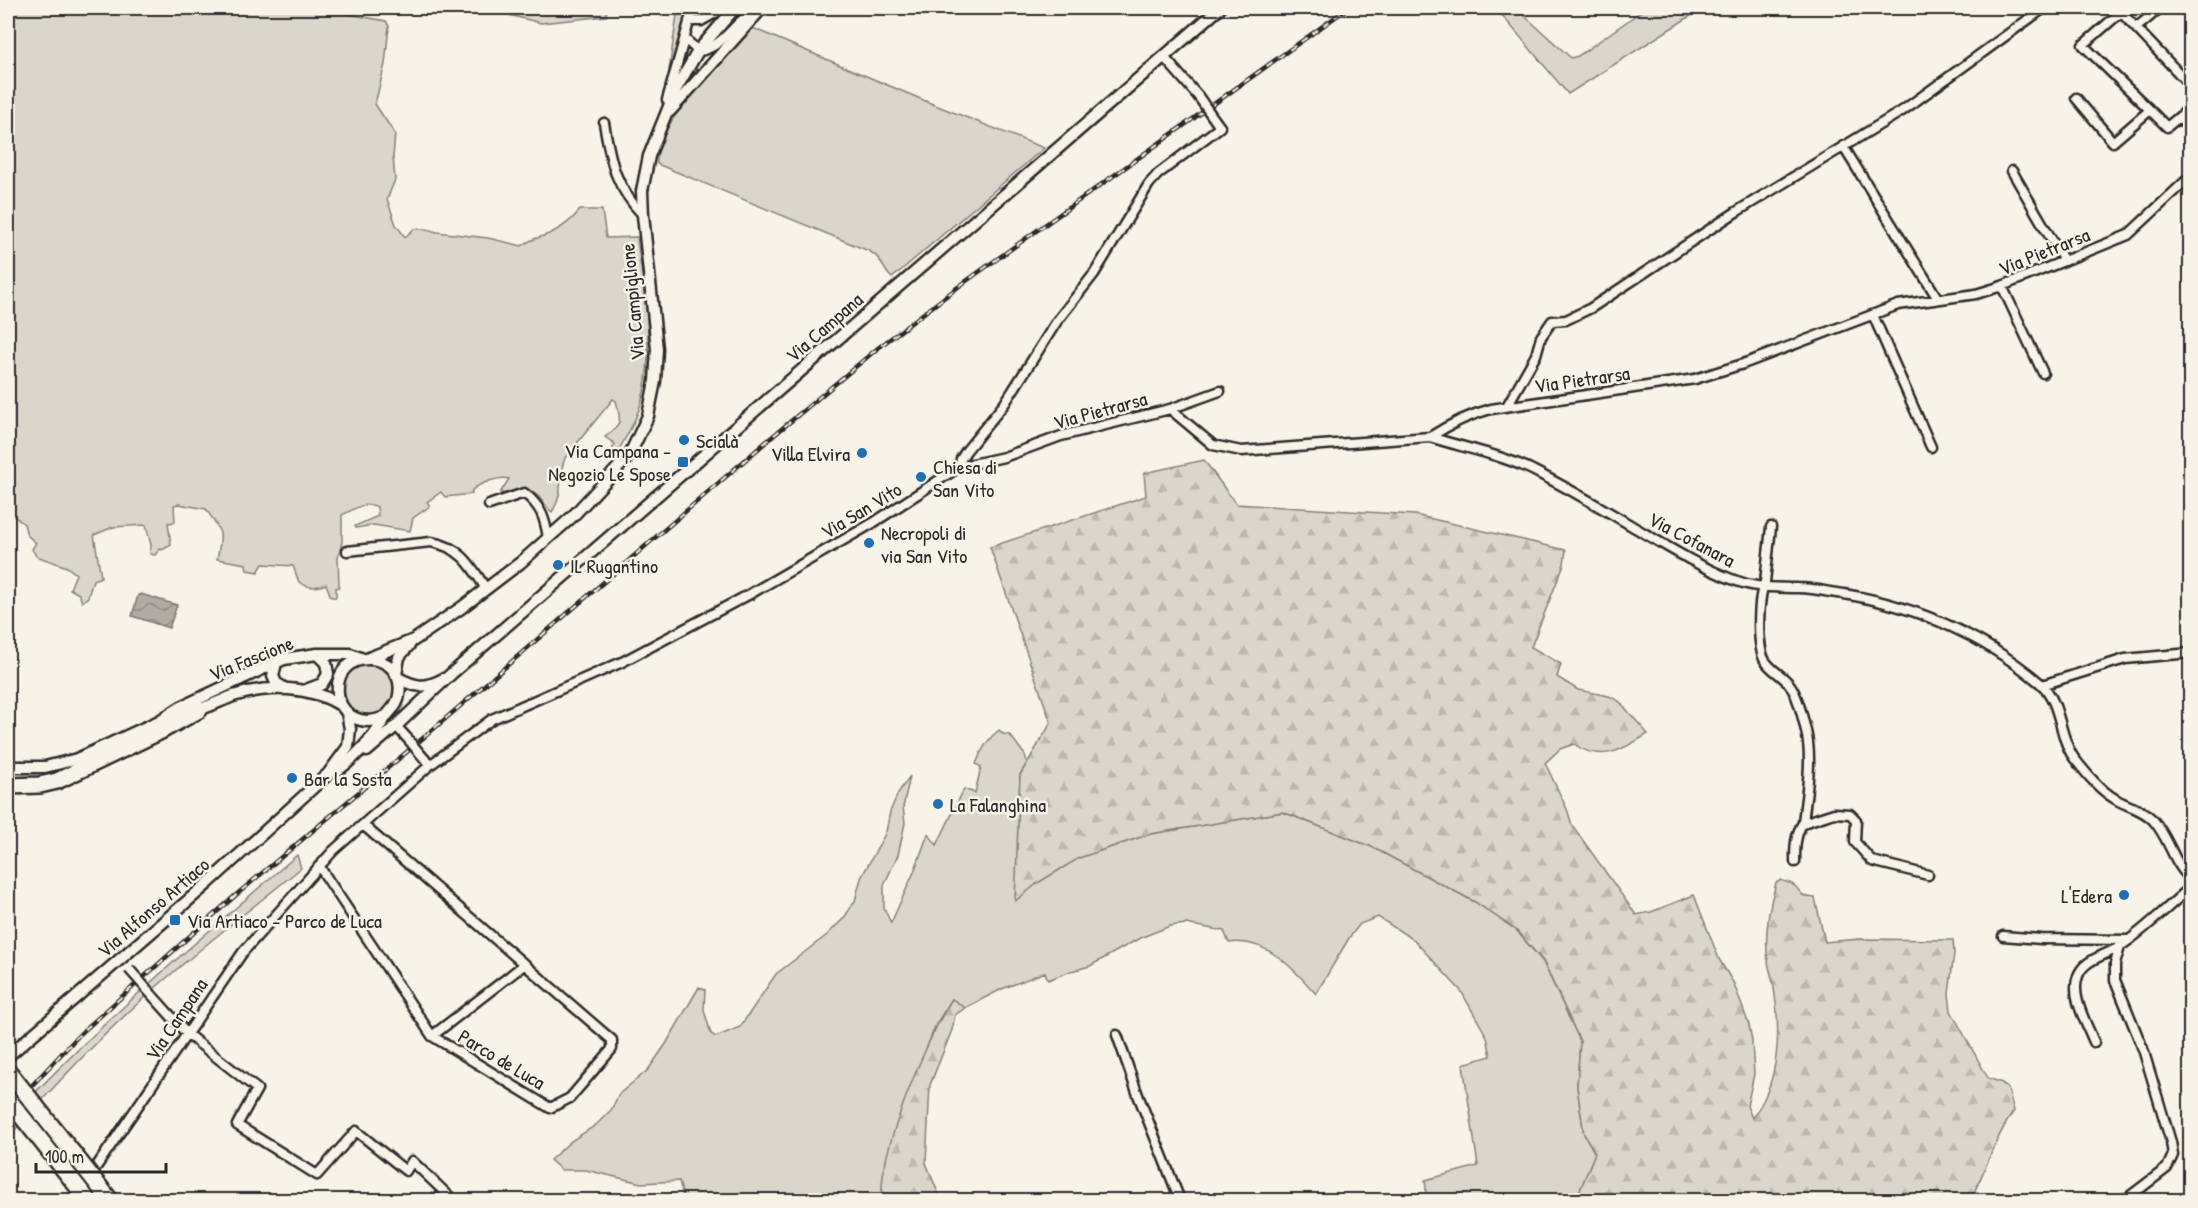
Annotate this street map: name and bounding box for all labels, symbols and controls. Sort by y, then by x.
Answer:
street label: Via Pietrarsa [1994,220,2094,281]
street label: Via Campiglione [613,242,651,362]
street label: Via Campana [780,286,868,368]
street label: Via Pietrarsa [1533,359,1632,399]
street label: Via Pietrarsa [1050,385,1150,435]
place label: Scialà [696,427,739,454]
marker: Scialà [677,433,691,447]
place label: Via Campana - Negozio Le Spose [548,437,671,487]
place label: Villa Elvira [771,440,850,467]
marker: Villa Elvira [855,446,869,460]
place label: Chiesa di San Vito [933,453,997,503]
marker: Via Campana - Negozio Le Spose [676,455,690,469]
marker: Chiesa di San Vito [914,470,928,484]
street label: Via San Vito [816,475,906,545]
street label: Via Cofanara [1644,505,1740,573]
place label: Necropoli di via San Vito [881,519,967,569]
marker: Necropoli di via San Vito [862,536,876,550]
place label: IL Rugantino [570,552,658,579]
marker: IL Rugantino [551,558,565,572]
street label: Via Fascione [205,629,297,687]
place label: Bar la Sosta [304,765,392,792]
marker: Bar la Sosta [285,771,299,785]
place label: La Falanghina [950,791,1046,818]
marker: La Falanghina [931,797,945,811]
street label: Via Alfonso Artiaco [91,851,215,963]
place label: L'Edera [2061,882,2112,909]
marker: L'Edera [2117,888,2131,902]
place label: Via Artiaco - Parco de Luca [187,907,382,934]
marker: Via Artiaco - Parco de Luca [168,913,182,927]
street label: Via Campana [139,972,214,1065]
street label: Parco de Luca [453,1022,551,1096]
scale bar [36,1136,166,1174]
text: 100 m [45,1144,84,1169]

